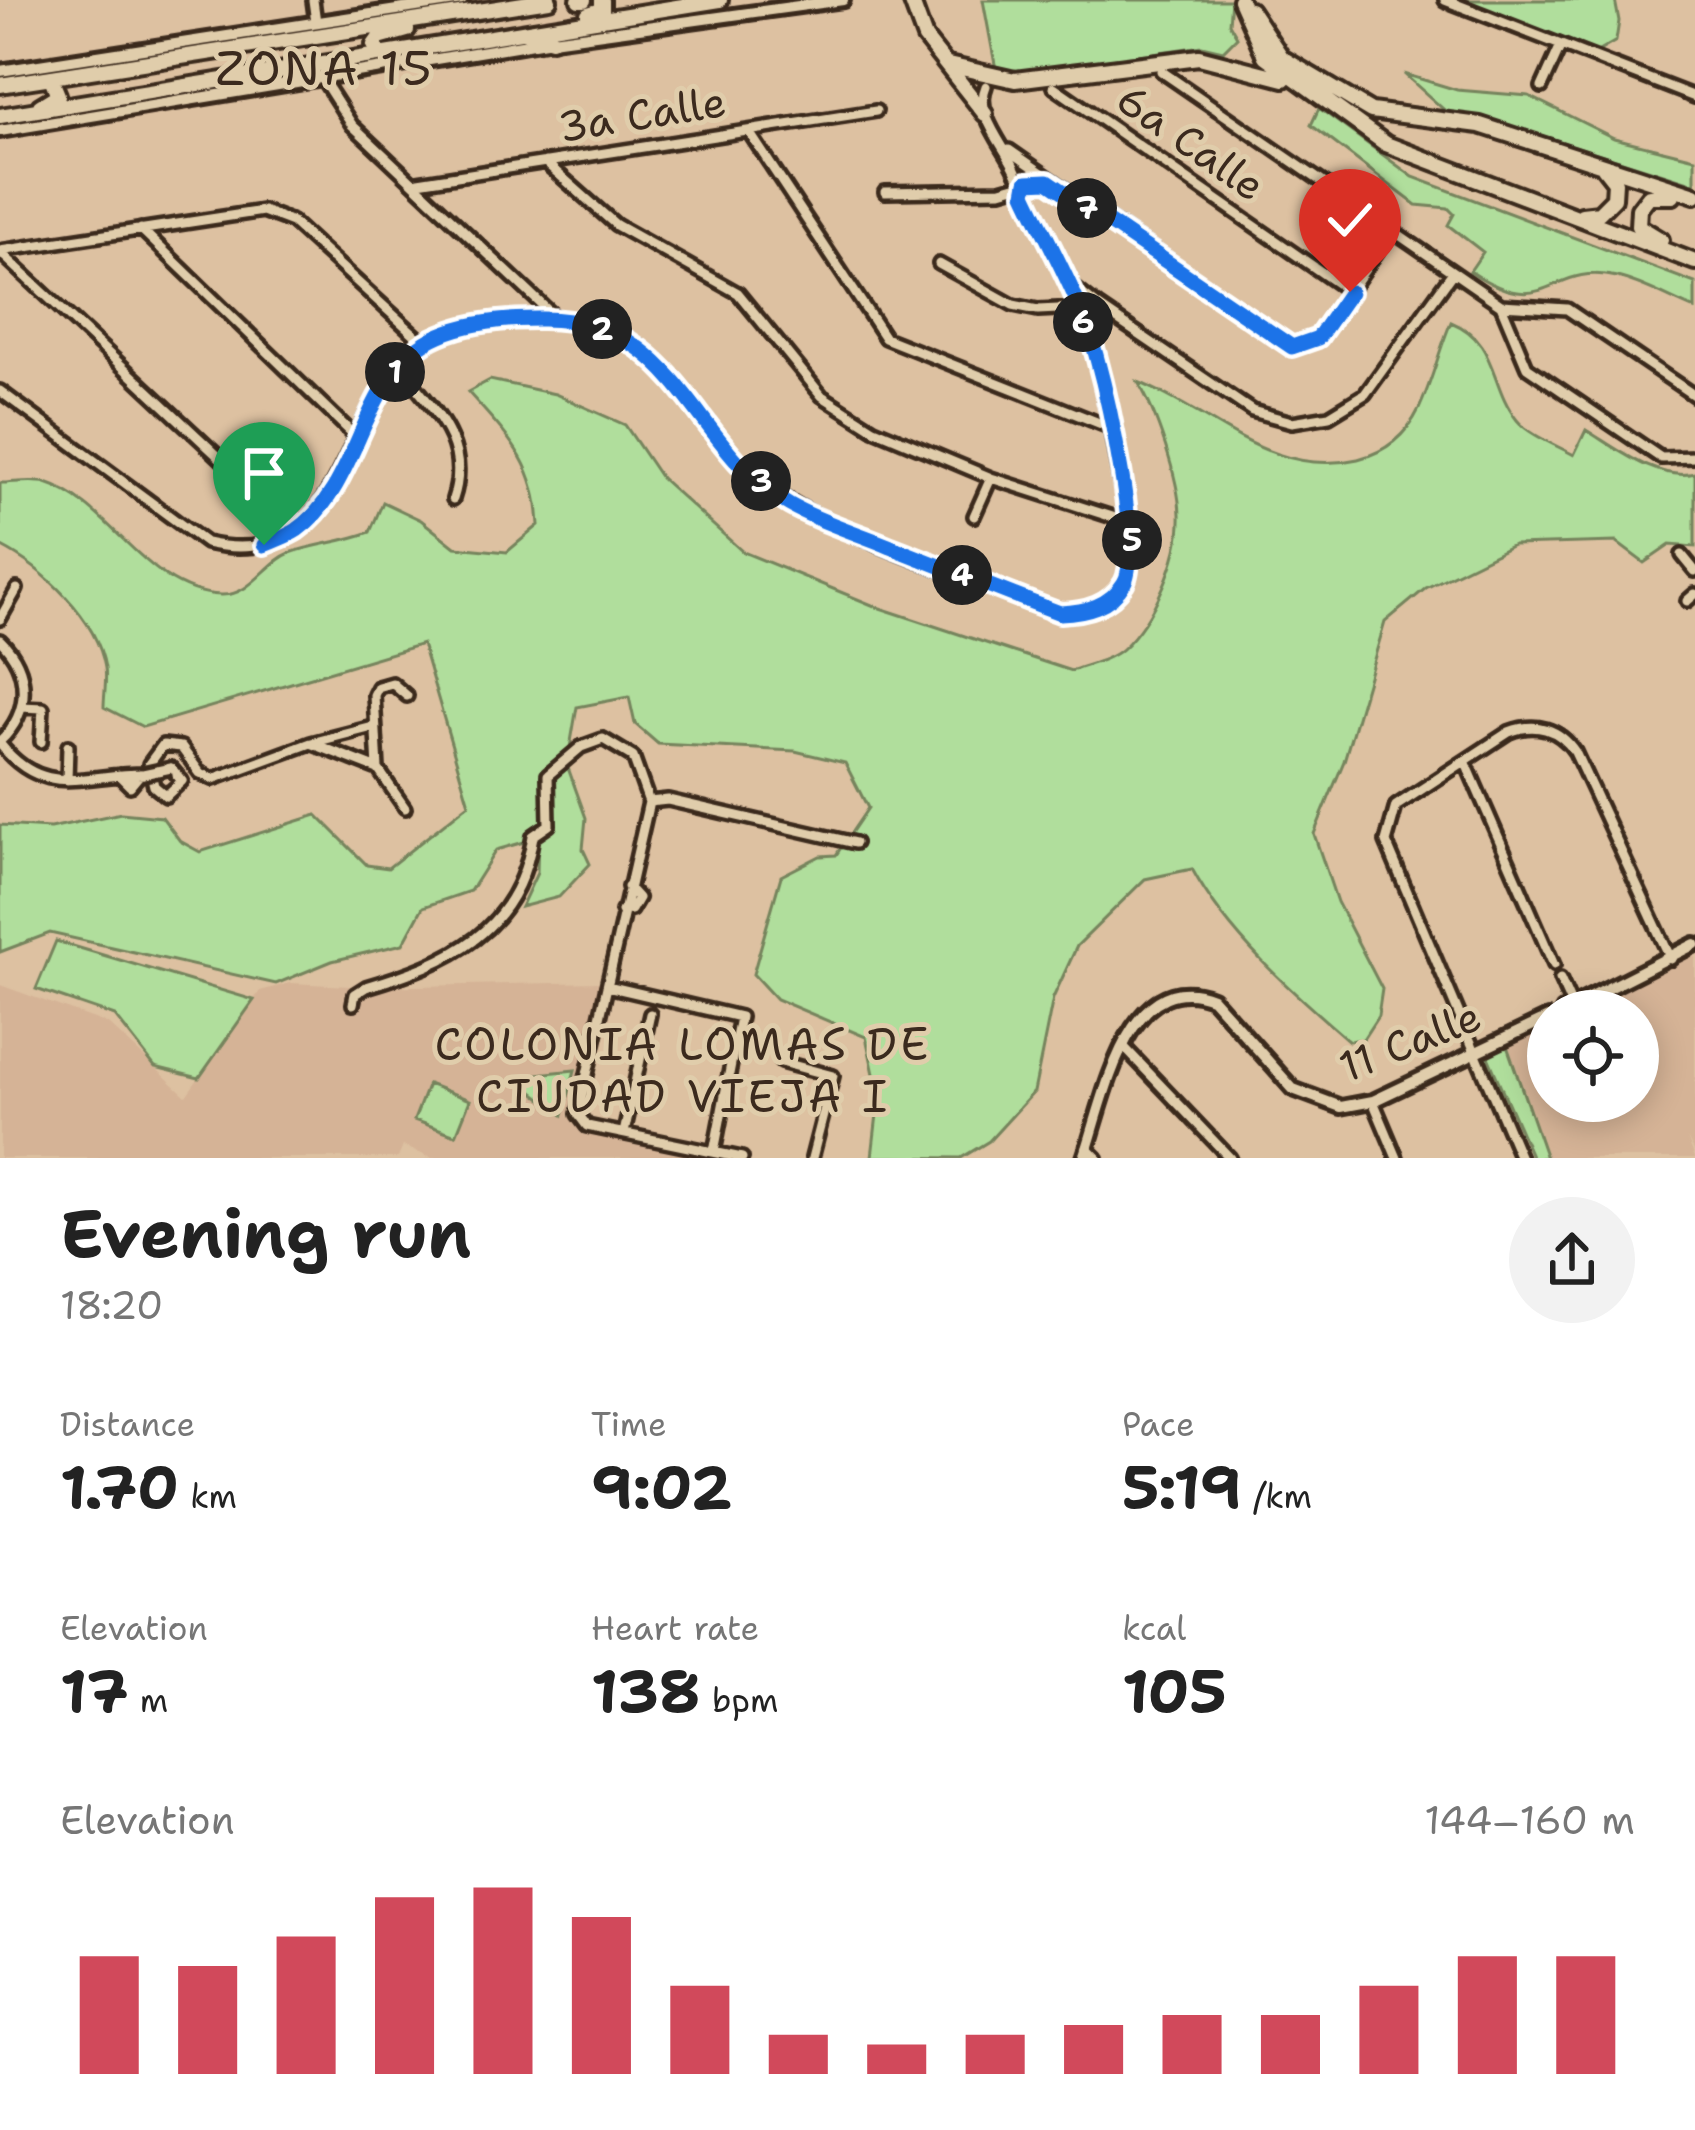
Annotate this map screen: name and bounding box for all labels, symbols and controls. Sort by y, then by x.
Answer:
district label: ZONA 15 [215,36,435,100]
street label: 6a Calle [1106,71,1276,213]
street label: 3a Calle [554,73,730,155]
pin [1299,169,1401,292]
pin: 7 [1057,178,1117,238]
text: 7 [1075,185,1099,230]
icon: check [1317,187,1383,253]
pin: 6 [1053,292,1113,352]
pin: 2 [572,299,632,359]
text: 6 [1071,299,1095,344]
text: 2 [590,306,614,351]
pin: 1 [365,342,425,402]
text: 1 [387,349,403,394]
pin [213,422,315,545]
icon: arrive [231,440,297,506]
pin: 3 [731,451,791,511]
text: 3 [749,458,773,503]
pin: 5 [1102,510,1162,570]
text: 5 [1122,517,1142,562]
pin: 4 [932,545,992,605]
text: 4 [950,552,974,597]
street label: 11 Calle [1331,987,1489,1095]
map controls [1527,990,1659,1122]
button: locate [1527,990,1659,1122]
district label: COLONIA LOMAS DE CIUDAD VIEJA I [435,1014,931,1126]
text: Evening run [60,1190,471,1278]
button: share [1509,1197,1635,1323]
text: 18:20 [60,1279,163,1331]
text: Distance [60,1402,195,1447]
text: Time [591,1402,667,1447]
text: Pace [1122,1402,1195,1447]
text: 1.70 [60,1447,179,1527]
text: 9:02 [591,1447,732,1527]
text: 5:19 [1122,1447,1242,1527]
text: km [179,1474,237,1519]
text: /km [1242,1474,1312,1519]
text: Elevation [60,1606,208,1651]
text: Heart rate [591,1606,759,1651]
text: kcal [1122,1606,1186,1651]
text: 17 [60,1651,129,1731]
text: 138 [591,1651,701,1731]
text: 105 [1122,1651,1227,1731]
text: m [129,1678,168,1723]
text: bpm [701,1678,778,1723]
text: Elevation [60,1794,235,1846]
text: 144–160 m [1424,1794,1635,1846]

